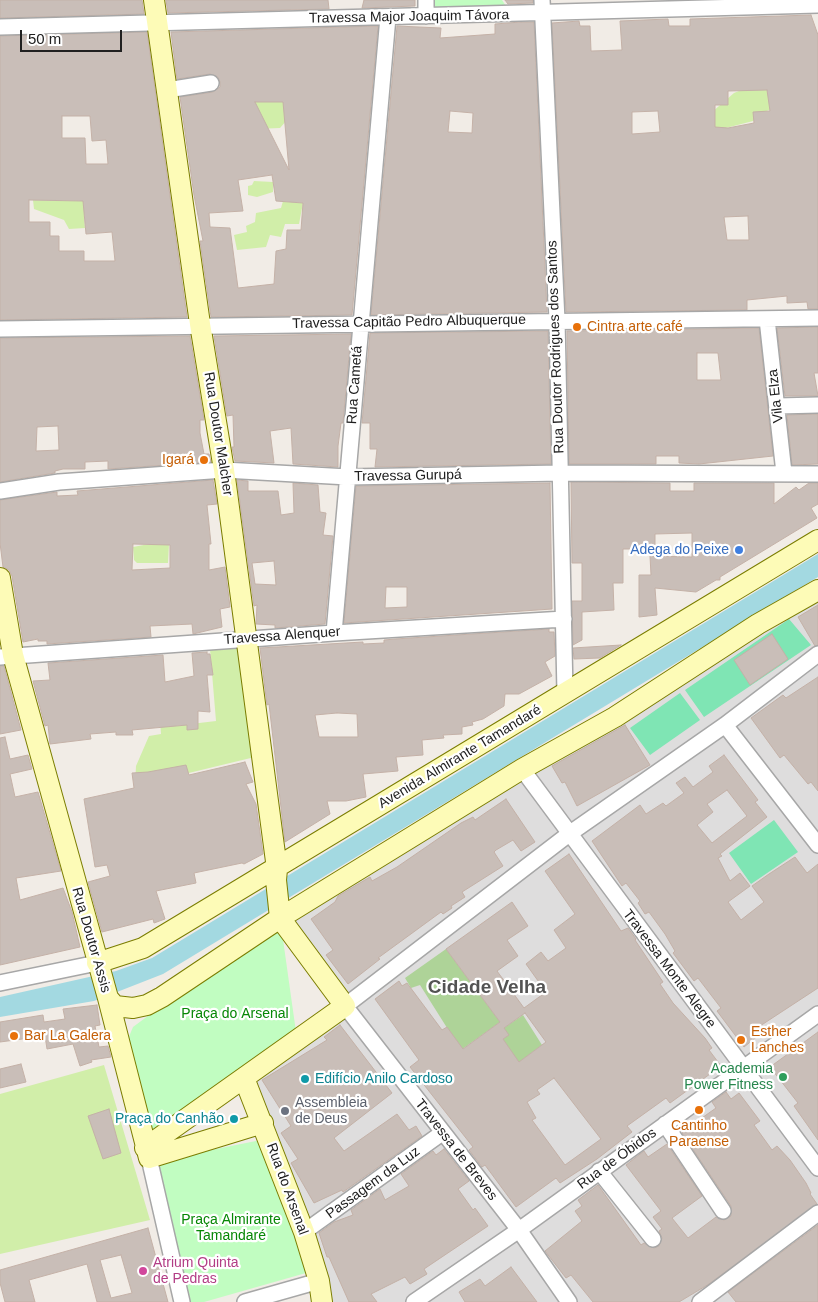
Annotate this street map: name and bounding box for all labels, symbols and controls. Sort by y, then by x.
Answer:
street label: Travessa Major Joaquim Távora [309,7,509,27]
scale bar [22,20,125,52]
text: 50 m [28,30,61,47]
street label: Rua Doutor Rodrigues dos Santos [544,240,568,454]
street label: Travessa Capitão Pedro Albuquerque [292,312,526,332]
place label: Cintra arte café [587,319,683,335]
marker: Cintra arte café [571,321,583,333]
street label: Rua Cametá [344,345,366,425]
street label: Vila Elza [765,368,787,424]
street label: Rua Doutor Malcher [200,371,236,497]
place label: Igará [162,452,194,468]
marker: Igará [198,454,210,466]
street label: Travessa Gurupá [354,467,462,485]
place label: Adega do Peixe [630,542,729,558]
marker: Adega do Peixe [733,544,745,556]
street label: Travessa Alenquer [223,624,341,648]
street label: Avenida Almirante Tamandaré [375,702,545,812]
street label: Rua Doutor Assis [68,885,114,995]
street label: Travessa Monte Alegre [619,906,719,1032]
district label: Cidade Velha [428,977,546,999]
park label: Praça do Arsenal [181,1006,289,1022]
place label: Esther Lanches [751,1024,804,1056]
place label: Bar La Galera [24,1028,111,1044]
marker: Bar La Galera [8,1030,20,1042]
marker: Esther Lanches [735,1034,747,1046]
place label: Academia Power Fitness [684,1061,773,1094]
place label: Edifício Anilo Cardoso [315,1071,453,1087]
marker: Academia Power Fitness [777,1071,789,1083]
marker: Edifício Anilo Cardoso [299,1073,311,1085]
place label: Assembleia de Deus [295,1095,367,1128]
street label: Travessa de Breves [411,1096,501,1204]
marker: Cantinho Paraense [693,1104,705,1116]
marker: Assembleia de Deus [279,1105,291,1117]
place label: Praça do Canhão [115,1111,224,1127]
marker: Praça do Canhão [228,1113,240,1125]
place label: Cantinho Paraense [669,1118,729,1150]
street label: Rua de Óbidos [574,1125,660,1193]
street label: Rua do Arsenal [263,1141,311,1237]
street label: Passagem da Luz [323,1143,423,1223]
park label: Praça Almirante Tamandaré [181,1212,281,1244]
place label: Atrium Quinta de Pedras [153,1255,239,1288]
marker: Atrium Quinta de Pedras [137,1265,149,1277]

